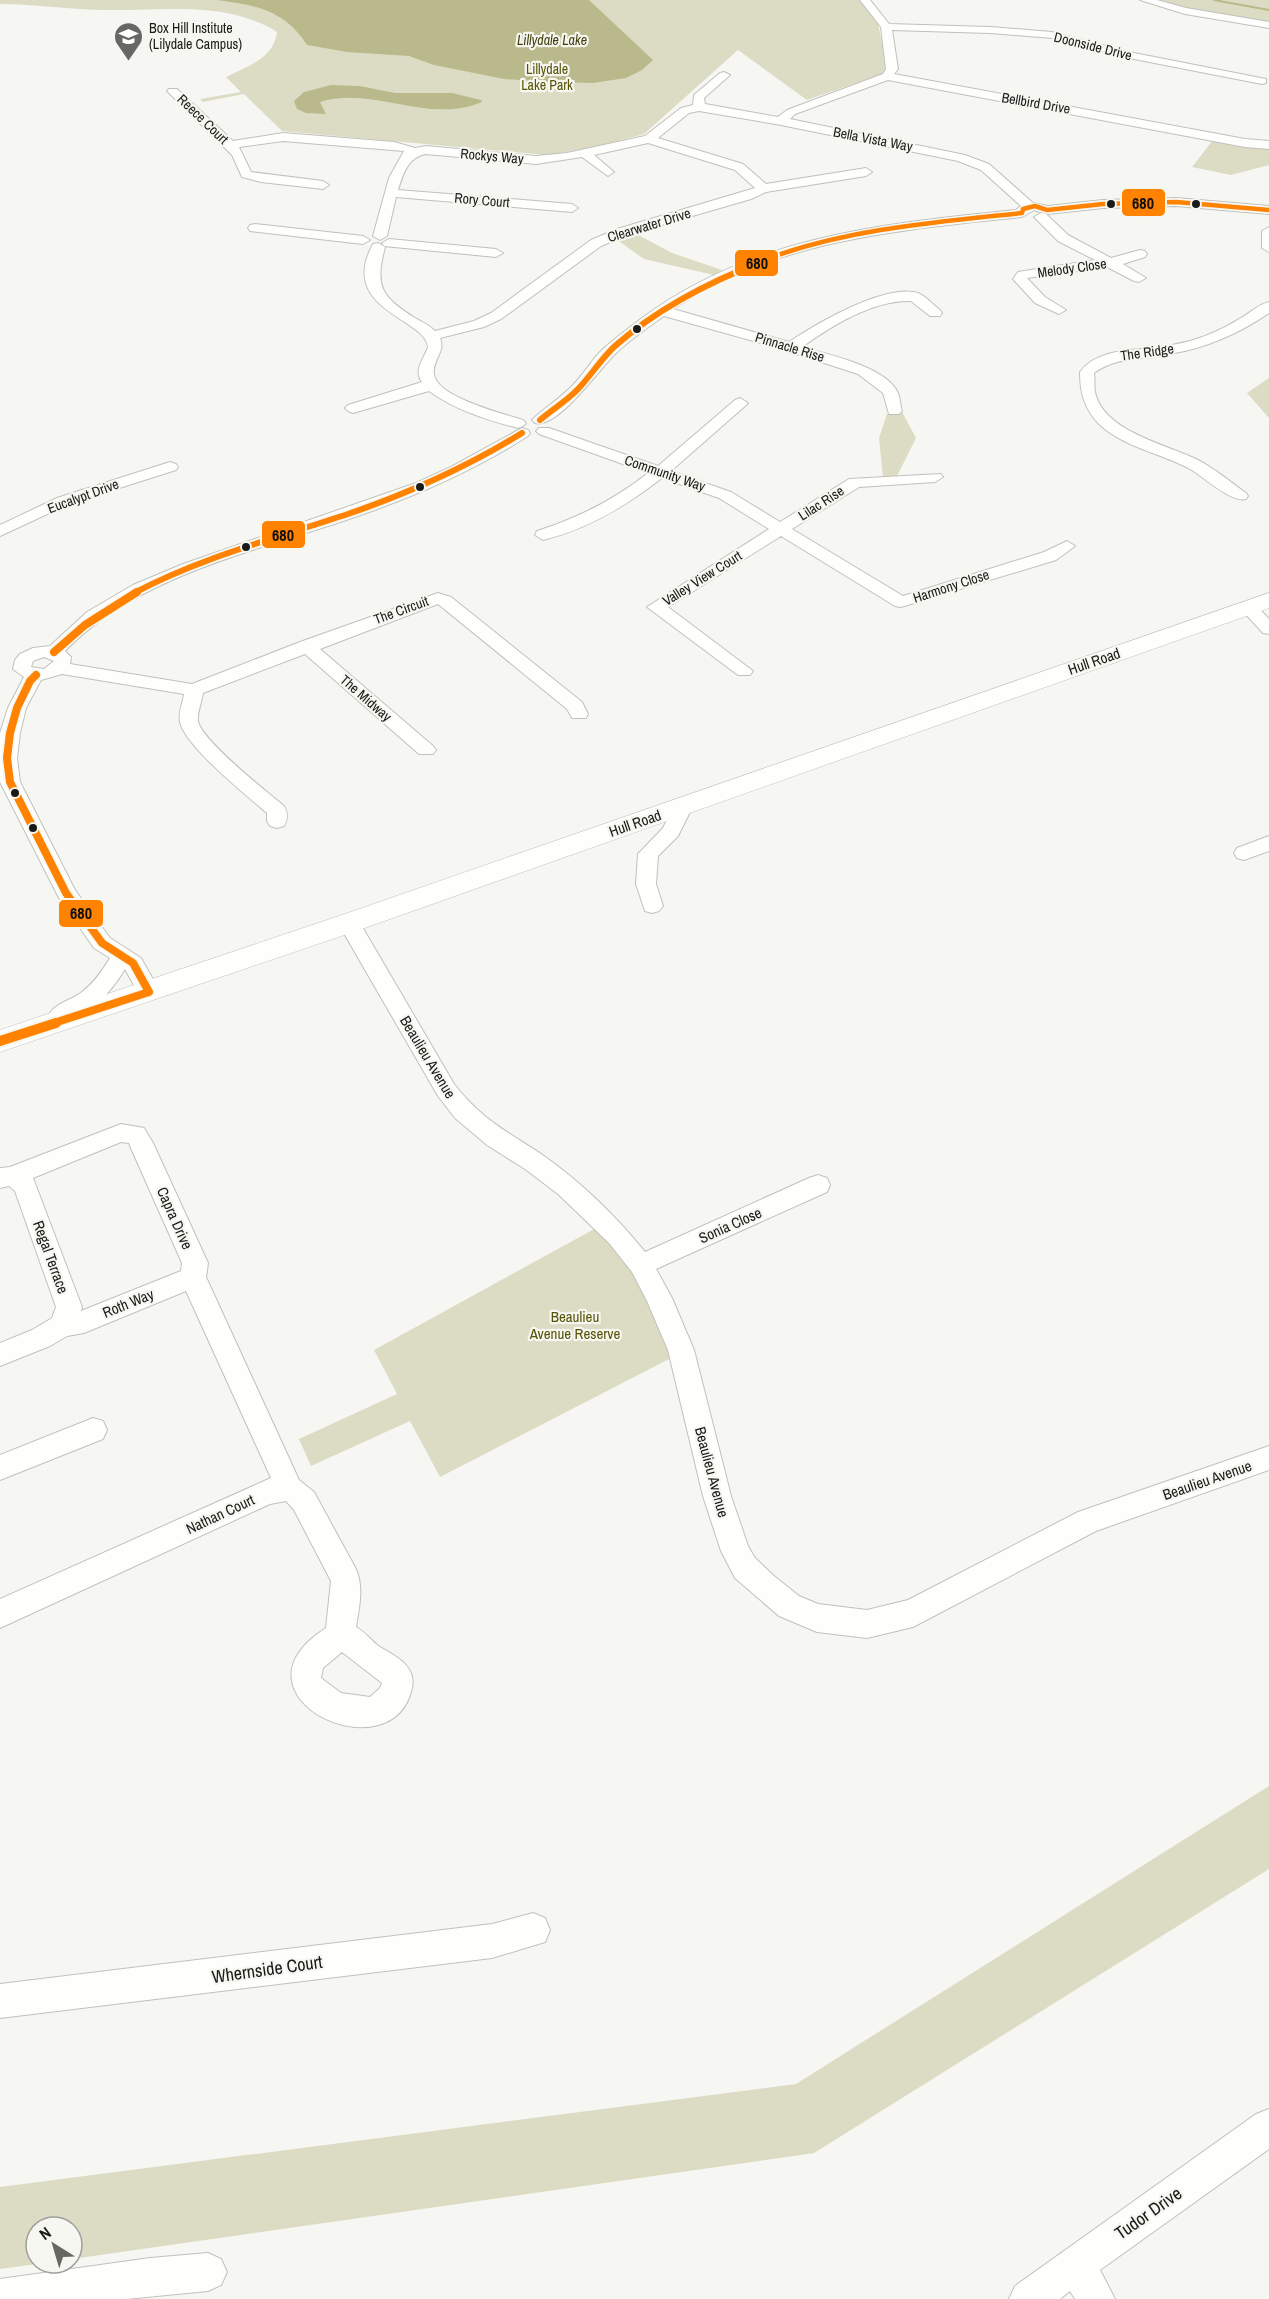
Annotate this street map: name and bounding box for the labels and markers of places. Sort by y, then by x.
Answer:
place label: Box Hill Institute (Lilydale Campus) [149,19,242,53]
school or university icon: Box Hill Institute (Lilydale Campus) [112,20,144,62]
unlabelled marker [1105,198,1117,210]
unlabelled marker [1190,198,1202,210]
unlabelled marker [631,323,643,335]
unlabelled marker [414,481,426,493]
unlabelled marker [240,541,252,553]
unlabelled marker [9,787,21,799]
unlabelled marker [27,822,39,834]

